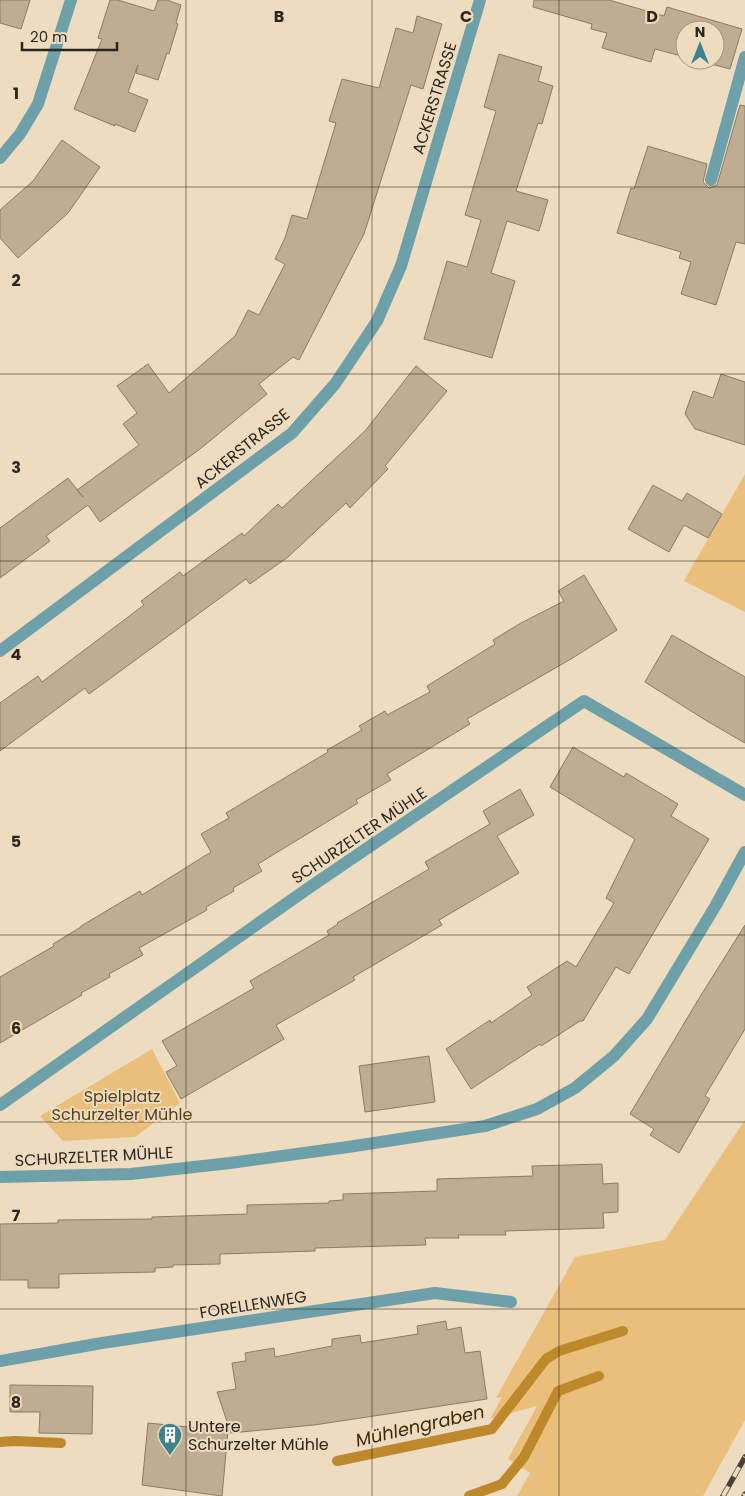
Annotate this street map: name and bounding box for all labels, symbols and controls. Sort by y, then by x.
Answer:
text: B [274,5,284,28]
text: C [460,5,472,28]
text: D [646,5,658,28]
scale bar [22,20,118,52]
north arrow [675,20,725,70]
text: N [695,22,705,42]
text: 20 m [30,26,68,47]
street label: ACKERSTRASSE [406,39,462,157]
text: 1 [13,82,19,105]
text: 2 [11,269,21,292]
street label: ACKERSTRASSE [190,403,295,494]
text: 3 [11,456,21,479]
text: 4 [11,643,22,666]
street label: SCHURZELTER MÜHLE [287,781,432,889]
text: 5 [11,830,21,853]
text: 6 [11,1017,21,1040]
park label: Spielplatz Schurzelter Mühle [52,1085,192,1126]
street label: SCHURZELTER MÜHLE [14,1141,174,1172]
text: 7 [12,1204,21,1227]
street label: FORELLENWEG [198,1285,308,1324]
text: 8 [11,1391,21,1414]
water label: Mühlengraben [353,1399,487,1452]
place label: Untere Schurzelter Mühle [188,1415,329,1456]
building icon: Untere Schurzelter Mühle [157,1422,183,1456]

